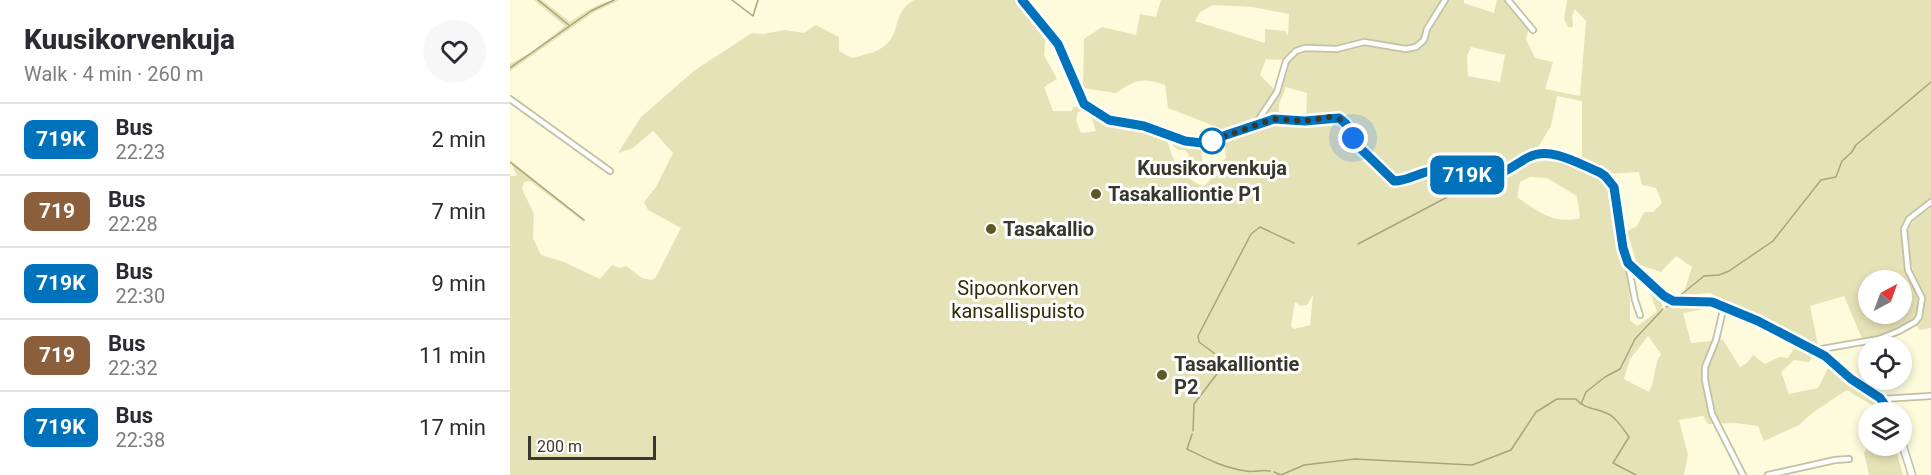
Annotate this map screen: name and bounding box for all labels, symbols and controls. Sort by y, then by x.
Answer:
button: heart [423,20,486,83]
text: Kuusikorvenkuja [24,23,235,56]
text: Walk · 4 min · 260 m [24,62,203,86]
text: Bus [116,115,153,140]
your location [1338,123,1368,153]
text: 719K [36,127,86,151]
text: 2 min [431,127,486,152]
marker: Kuusikorvenkuja [1199,128,1225,154]
text: 22:23 [116,140,165,164]
place label: Kuusikorvenkuja [1137,156,1287,180]
line badge: 719K [1425,156,1509,195]
text: 719K [1442,163,1492,187]
place label: Tasakalliontie P1 [1108,182,1263,206]
text: Bus [108,187,146,212]
marker: Tasakalliontie P1 [1089,187,1103,201]
text: 719 [39,199,75,223]
text: 7 min [431,199,486,224]
text: 22:28 [108,212,158,236]
place label: Tasakallio [1003,217,1094,241]
marker: Tasakallio [984,222,998,236]
text: Bus [116,259,153,284]
north arrow [1858,270,1912,324]
map controls [1858,270,1912,456]
text: 719K [36,271,86,295]
text: 9 min [431,271,486,296]
park label: Sipoonkorven kansallispuisto [951,276,1085,323]
text: 22:30 [116,284,165,308]
text: Bus [108,331,146,356]
button: locate [1858,336,1912,390]
text: 719 [39,343,75,367]
text: 11 min [419,343,486,368]
place label: Tasakalliontie P2 [1174,352,1299,399]
text: 22:32 [108,356,158,380]
marker: Tasakalliontie P2 [1155,368,1169,382]
button: layers [1858,402,1912,456]
text: Bus [116,403,153,428]
text: 719K [36,415,86,439]
text: 17 min [419,415,486,440]
text: 22:38 [116,428,165,452]
scale bar [528,433,656,460]
text: 200 m [537,437,582,456]

